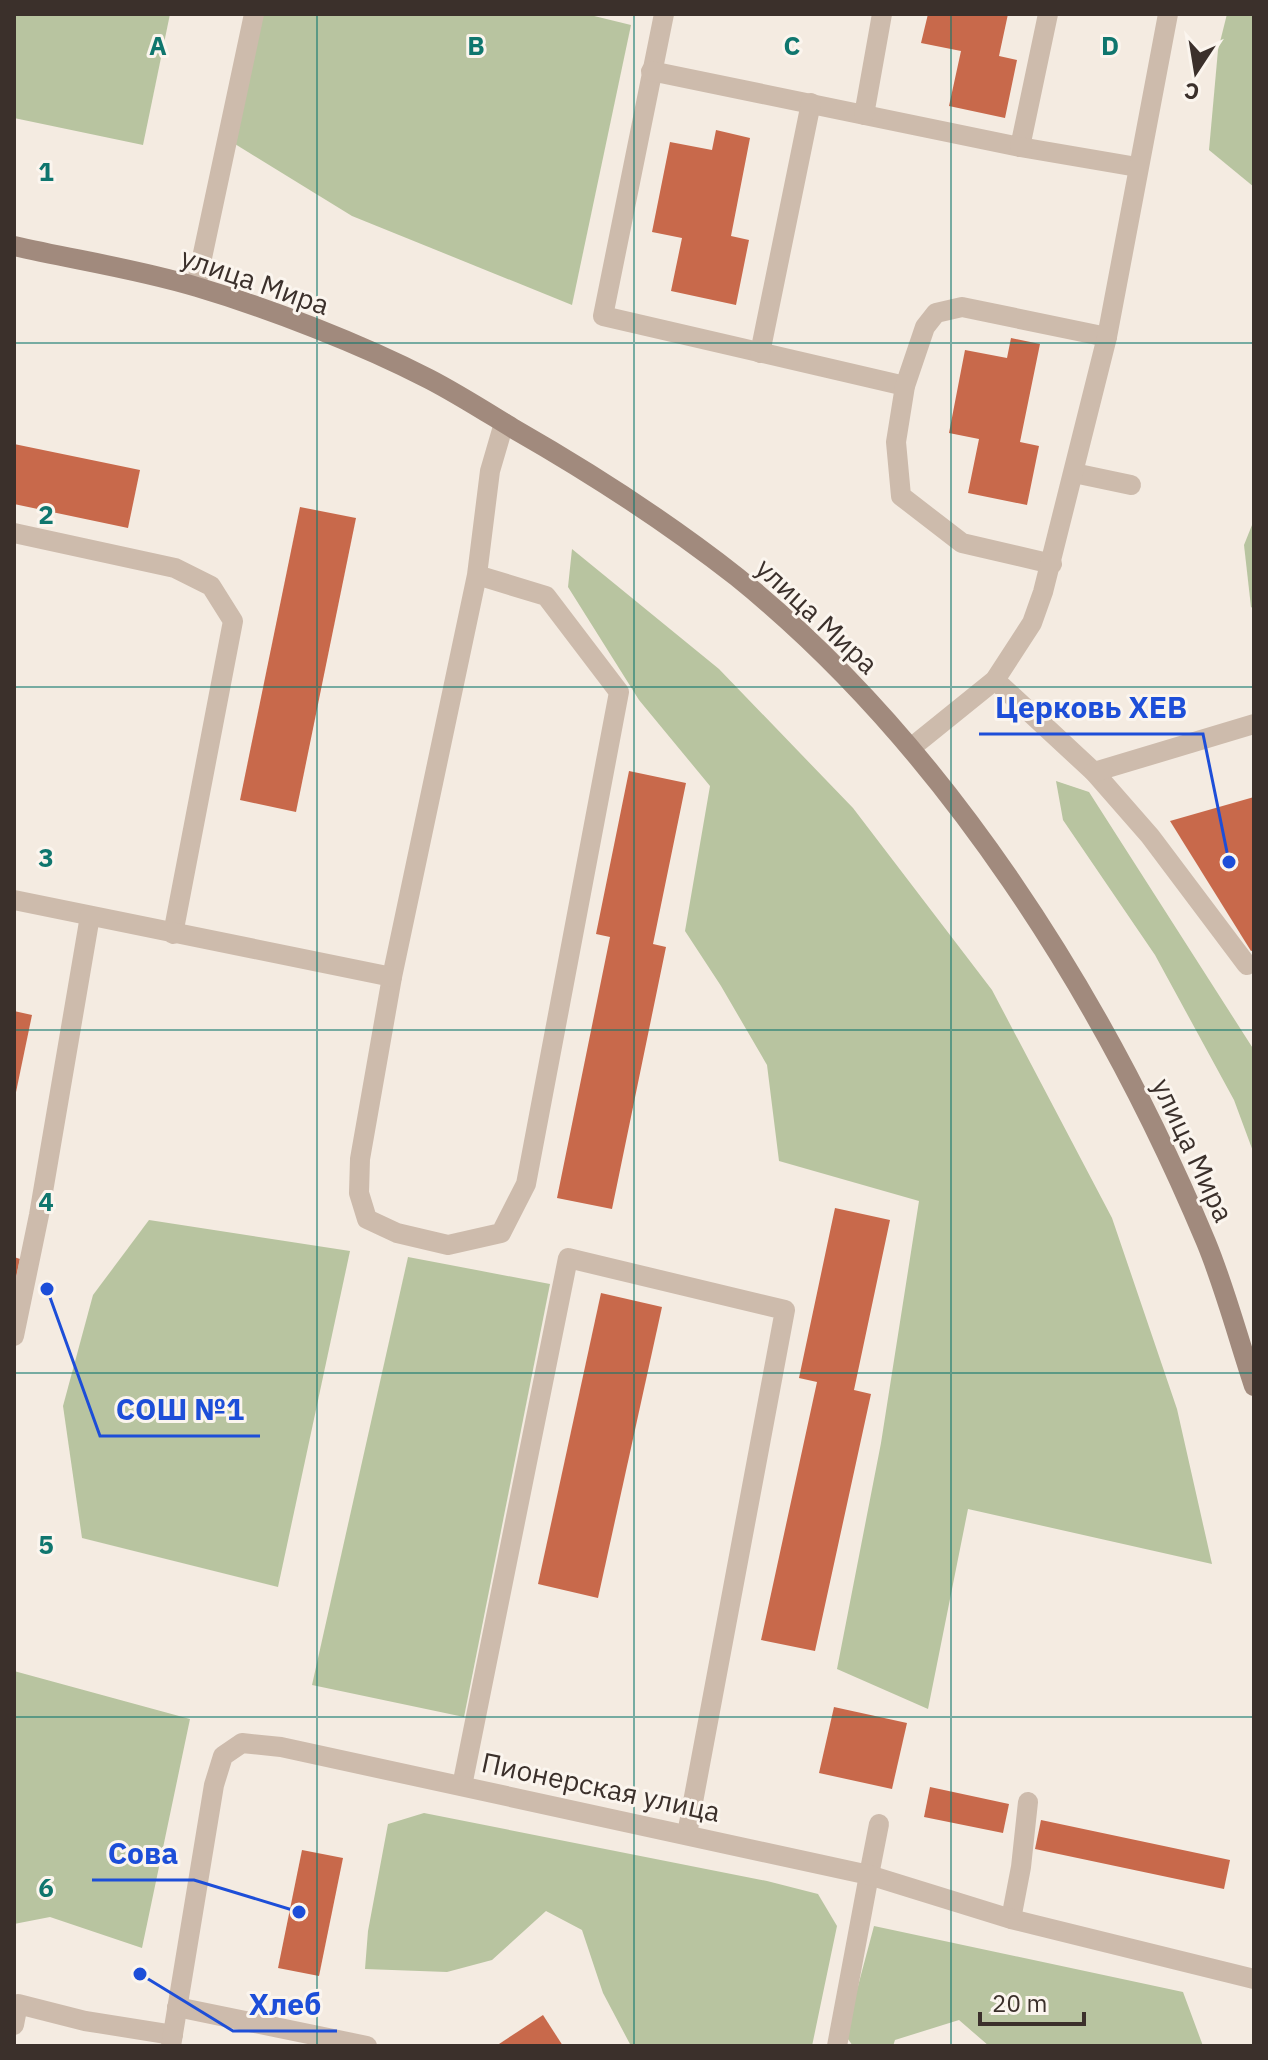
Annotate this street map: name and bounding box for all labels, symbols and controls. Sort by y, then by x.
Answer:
text: A [149,28,167,62]
text: B [467,28,485,62]
text: C [784,28,801,62]
text: D [1101,28,1119,62]
north arrow [1156,32,1236,112]
text: С [1182,76,1202,108]
text: 1 [38,154,54,188]
street label: улица Мира [176,238,334,323]
text: 2 [38,497,54,531]
street label: улица Мира [748,549,887,682]
callout: Церковь ХЕВ [979,680,1203,734]
text: Церковь ХЕВ [995,687,1187,726]
text: 3 [38,840,54,874]
street label: улица Мира [1144,1072,1243,1228]
text: 4 [38,1184,54,1218]
callout: СОШ №1 [100,1382,260,1436]
text: СОШ №1 [116,1389,244,1428]
text: 5 [38,1527,54,1561]
street label: Пионерская улица [478,1743,724,1830]
callout: Сова [92,1826,194,1880]
text: Сова [108,1833,178,1872]
text: 6 [38,1870,54,1904]
scale bar [980,1976,1084,2026]
callout: Хлеб [233,1977,337,2031]
text: Хлеб [249,1984,321,2023]
text: 20 m [992,1987,1047,2019]

